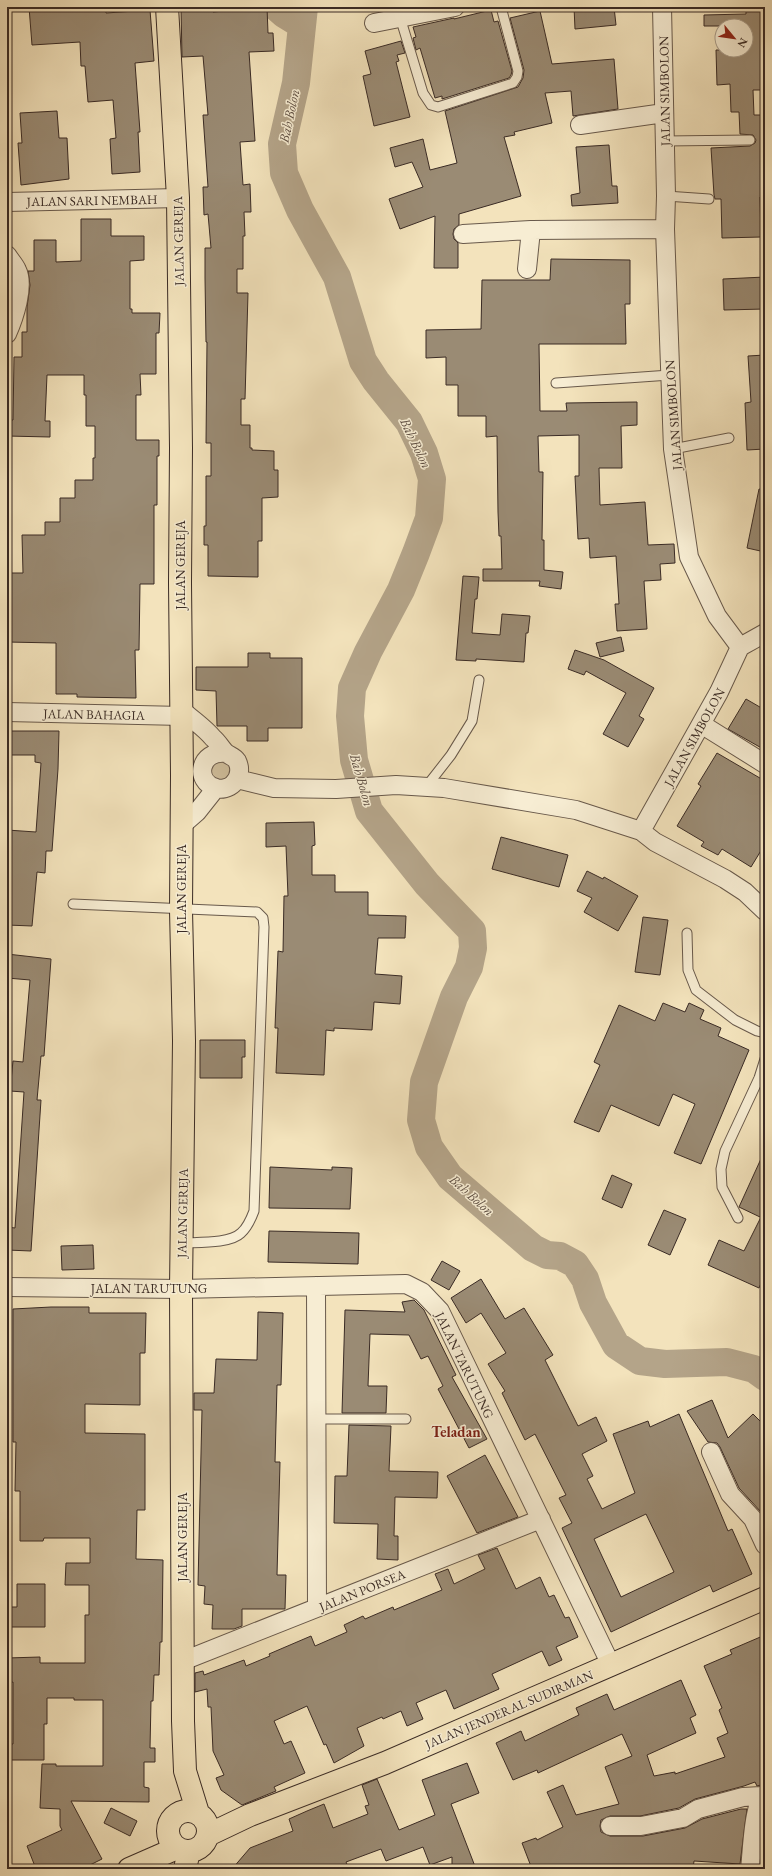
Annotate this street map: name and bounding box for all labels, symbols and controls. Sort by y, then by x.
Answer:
north arrow [714,18,754,58]
street label: JALAN SIMBOLON [655,35,674,147]
text: N [734,36,751,50]
water label: Bah Bolon [274,88,303,145]
street label: JALAN SARI NEMBAH [26,191,158,210]
street label: JALAN GEREJA [169,195,188,287]
street label: JALAN SIMBOLON [661,359,686,472]
water label: Bah Bolon [396,414,436,471]
street label: JALAN GEREJA [172,519,189,611]
street label: JALAN SIMBOLON [660,684,729,791]
street label: JALAN BAHAGIA [42,705,146,724]
water label: Bah Bolon [346,751,378,808]
street label: JALAN GEREJA [173,843,190,935]
street label: JALAN GEREJA [173,1167,192,1259]
water label: Bah Bolon [445,1170,498,1220]
street label: JALAN TARUTUNG [90,1280,208,1297]
street label: JALAN TARUTUNG [431,1308,498,1422]
district label: Teladan [431,1422,481,1441]
street label: JALAN GEREJA [174,1491,191,1583]
street label: JALAN PORSEA [316,1565,409,1616]
street label: JALAN JENDERAL SUDIRMAN [422,1666,597,1753]

